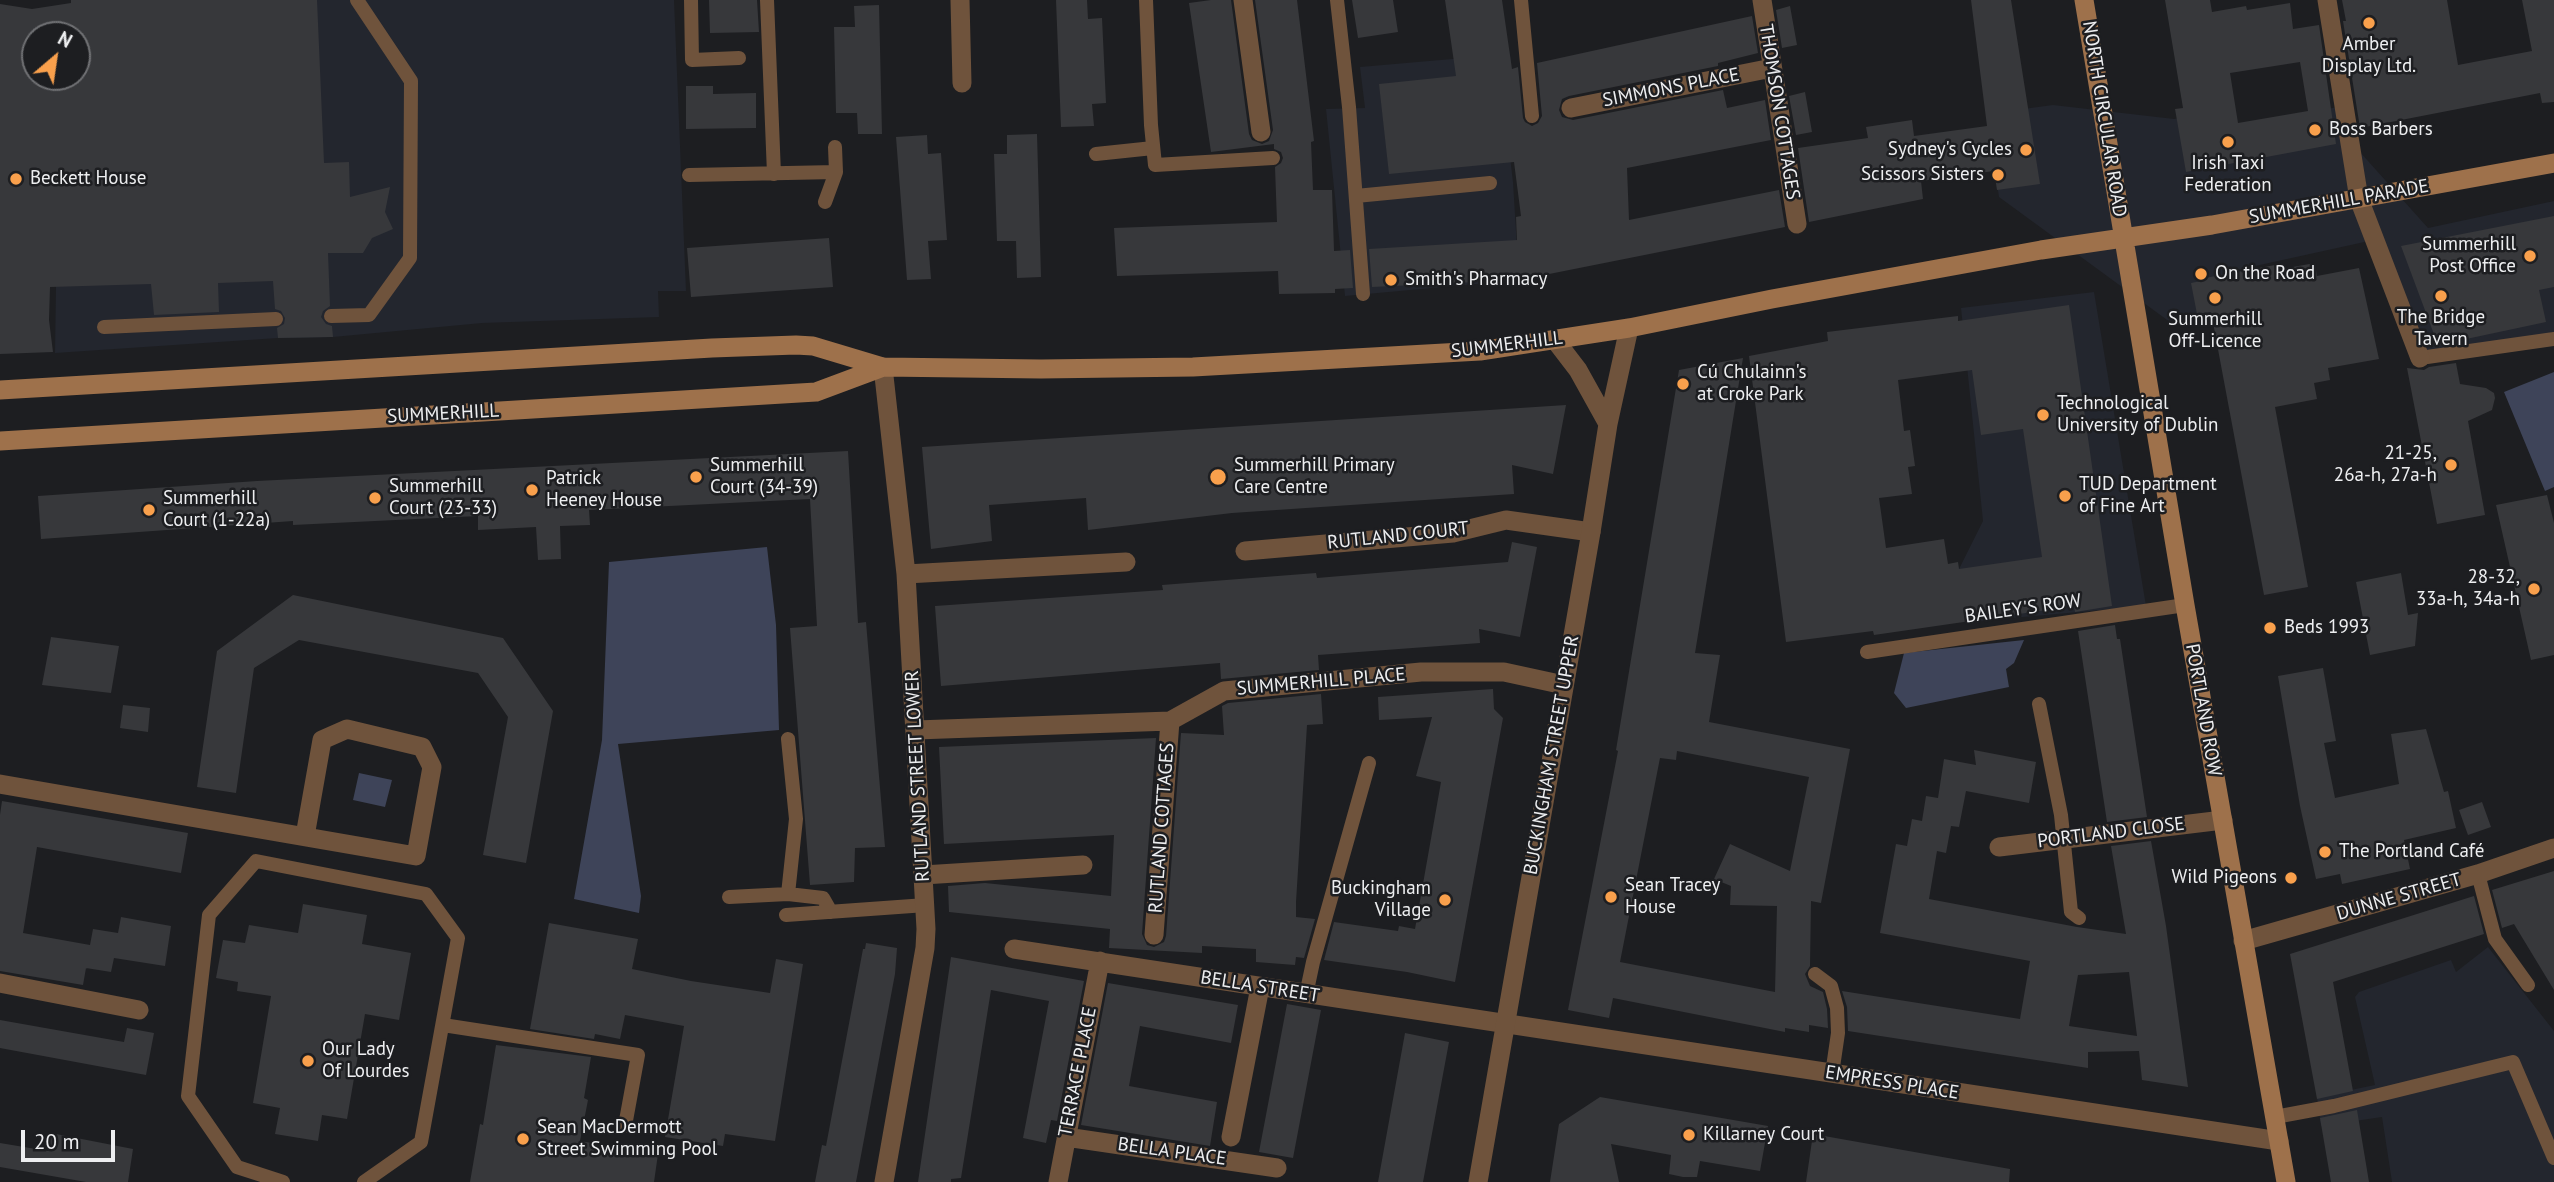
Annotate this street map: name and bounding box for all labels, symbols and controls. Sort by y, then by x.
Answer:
marker: Amber Display Ltd. [2361,15,2377,31]
street label: NORTH CIRCULAR ROAD [2077,19,2131,219]
north arrow [21,21,91,91]
street label: THOMSON COTTAGES [1754,23,1804,201]
text: N [54,26,76,53]
place label: Amber Display Ltd. [2322,34,2416,78]
street label: SIMMONS PLACE [1601,64,1741,112]
place label: Boss Barbers [2329,119,2433,141]
marker: Boss Barbers [2307,122,2323,138]
marker: Irish Taxi Federation [2220,134,2236,150]
place label: Sydney's Cycles [1888,139,2012,161]
marker: Sydney's Cycles [2018,142,2034,158]
place label: Irish Taxi Federation [2184,153,2272,197]
place label: Scissors Sisters [1861,164,1984,186]
marker: Scissors Sisters [1990,167,2006,183]
place label: Beckett House [30,168,146,190]
marker: Beckett House [8,171,24,187]
street label: SUMMERHILL PARADE [2247,175,2431,229]
place label: Summerhill Post Office [2422,234,2516,278]
marker: Summerhill Post Office [2522,248,2538,264]
place label: On the Road [2215,263,2315,285]
marker: On the Road [2193,266,2209,282]
place label: Smith's Pharmacy [1405,269,1547,291]
marker: Smith's Pharmacy [1383,272,1399,288]
marker: The Bridge Tavern [2433,288,2449,304]
marker: Summerhill Off-Licence [2207,290,2223,306]
place label: The Bridge Tavern [2397,307,2485,351]
place label: Summerhill Off-Licence [2168,309,2262,353]
street label: SUMMERHILL [1450,327,1564,363]
place label: Cú Chulainn's at Croke Park [1697,362,1806,406]
marker: Cú Chulainn's at Croke Park [1675,376,1691,392]
place label: Technological University of Dublin [2057,393,2218,437]
street label: SUMMERHILL [386,400,500,428]
marker: Technological University of Dublin [2035,407,2051,423]
place label: 21-25, 26a-h, 27a-h [2334,443,2437,487]
place label: Summerhill Court (34-39) [710,455,818,499]
place label: Summerhill Primary Care Centre [1234,455,1395,499]
marker: 21-25, 26a-h, 27a-h [2443,457,2459,473]
marker: Summerhill Primary Care Centre [1208,467,1228,487]
place label: Patrick Heeney House [546,468,662,512]
marker: Summerhill Court (34-39) [688,469,704,485]
place label: TUD Department of Fine Art [2079,474,2217,518]
place label: Summerhill Court (23-33) [389,476,497,520]
marker: Patrick Heeney House [524,482,540,498]
place label: Summerhill Court (1-22a) [163,488,270,532]
marker: TUD Department of Fine Art [2057,488,2073,504]
marker: Summerhill Court (23-33) [367,490,383,506]
marker: Summerhill Court (1-22a) [141,502,157,518]
street label: RUTLAND COURT [1326,517,1470,555]
place label: 28-32, 33a-h, 34a-h [2416,567,2520,611]
marker: 28-32, 33a-h, 34a-h [2526,581,2542,597]
street label: BAILEY'S ROW [1963,590,2083,628]
place label: Beds 1993 [2284,617,2369,639]
marker: Beds 1993 [2262,620,2278,636]
street label: BUCKINGHAM STREET UPPER [1520,633,1584,877]
street label: PORTLAND ROW [2180,642,2226,778]
street label: SUMMERHILL PLACE [1236,663,1406,701]
street label: RUTLAND STREET LOWER [901,670,935,882]
street label: RUTLAND COTTAGES [1145,742,1179,914]
street label: PORTLAND CLOSE [2036,813,2186,853]
place label: The Portland Café [2339,841,2484,863]
marker: The Portland Café [2317,844,2333,860]
place label: Wild Pigeons [2171,867,2277,889]
street label: DUNNE STREET [2334,868,2464,926]
marker: Wild Pigeons [2283,870,2299,886]
place label: Sean Tracey House [1625,875,1720,919]
place label: Buckingham Village [1331,878,1431,922]
marker: Sean Tracey House [1603,889,1619,905]
marker: Buckingham Village [1437,892,1453,908]
street label: BELLA STREET [1199,966,1321,1008]
street label: TERRACE PLACE [1054,1005,1102,1139]
place label: Our Lady Of Lourdes [322,1039,410,1083]
marker: Our Lady Of Lourdes [300,1053,316,1069]
street label: EMPRESS PLACE [1824,1061,1960,1105]
scale bar [24,1116,119,1160]
place label: Sean MacDermott Street Swimming Pool [537,1117,717,1161]
place label: Killarney Court [1703,1124,1824,1146]
marker: Killarney Court [1681,1127,1697,1143]
text: 20 m [34,1128,80,1155]
marker: Sean MacDermott Street Swimming Pool [515,1131,531,1147]
street label: BELLA PLACE [1116,1133,1228,1171]

